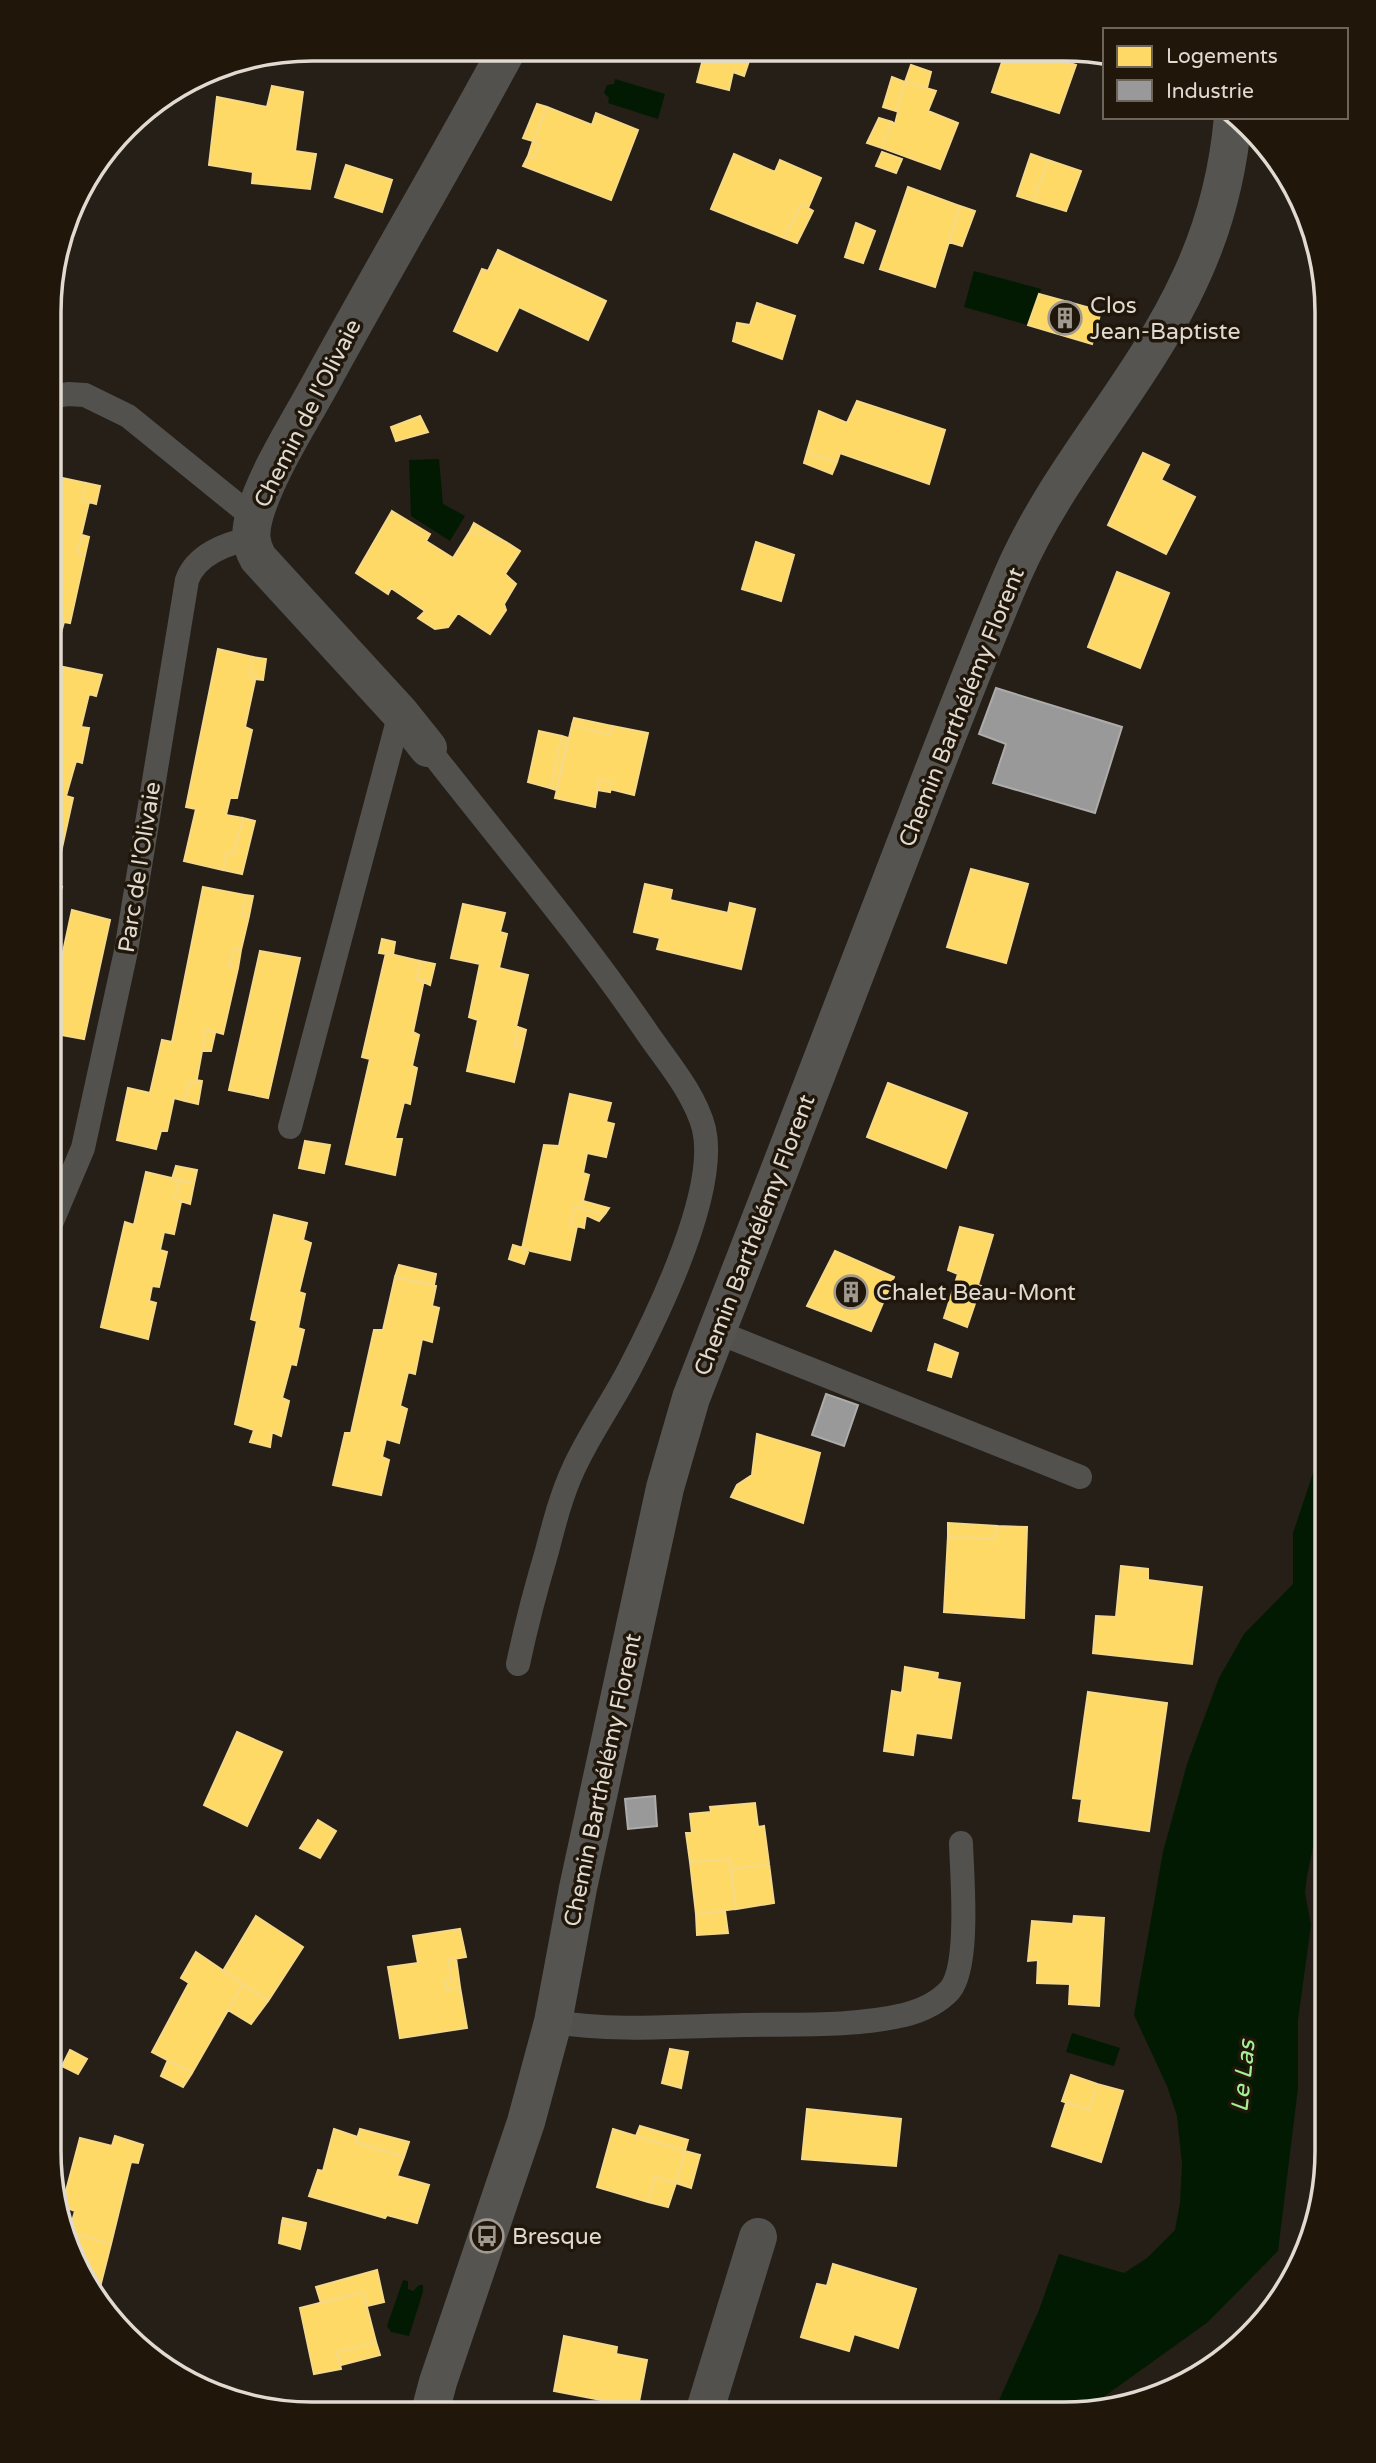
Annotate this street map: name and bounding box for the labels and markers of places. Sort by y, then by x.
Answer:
place label: Clos Jean-Baptiste [1090,292,1240,346]
building icon: Clos Jean-Baptiste [1046,299,1084,337]
building icon: Chalet Beau-Mont [832,1273,870,1311]
place label: Chalet Beau-Mont [876,1279,1076,1307]
bus stop icon: Bresque [468,2217,506,2255]
place label: Bresque [512,2223,602,2251]

